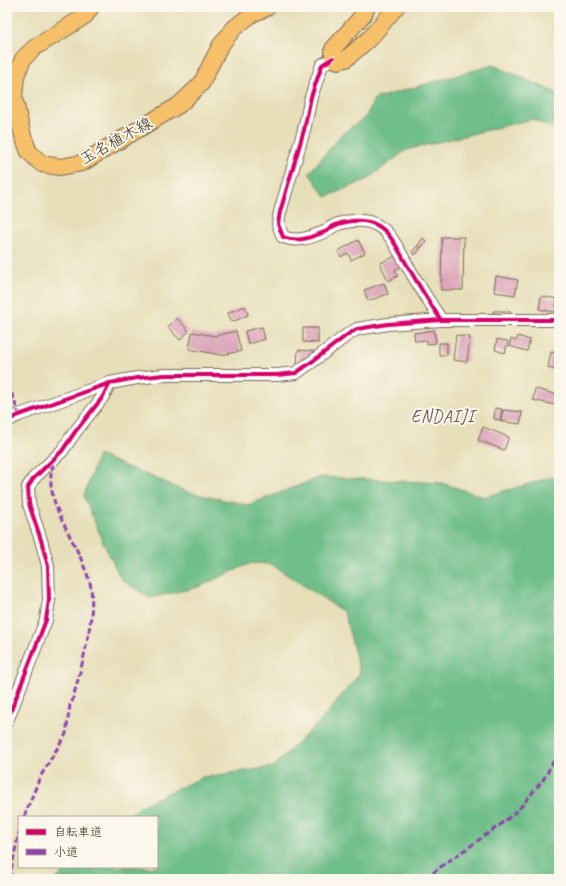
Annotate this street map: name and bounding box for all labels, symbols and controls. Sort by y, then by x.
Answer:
street label: 玉名植木線 [76,113,156,169]
district label: ENDAIJI [411,406,478,427]
legend [18,816,158,868]
text: 自転車道 [54,824,102,840]
text: 小道 [54,844,78,860]

